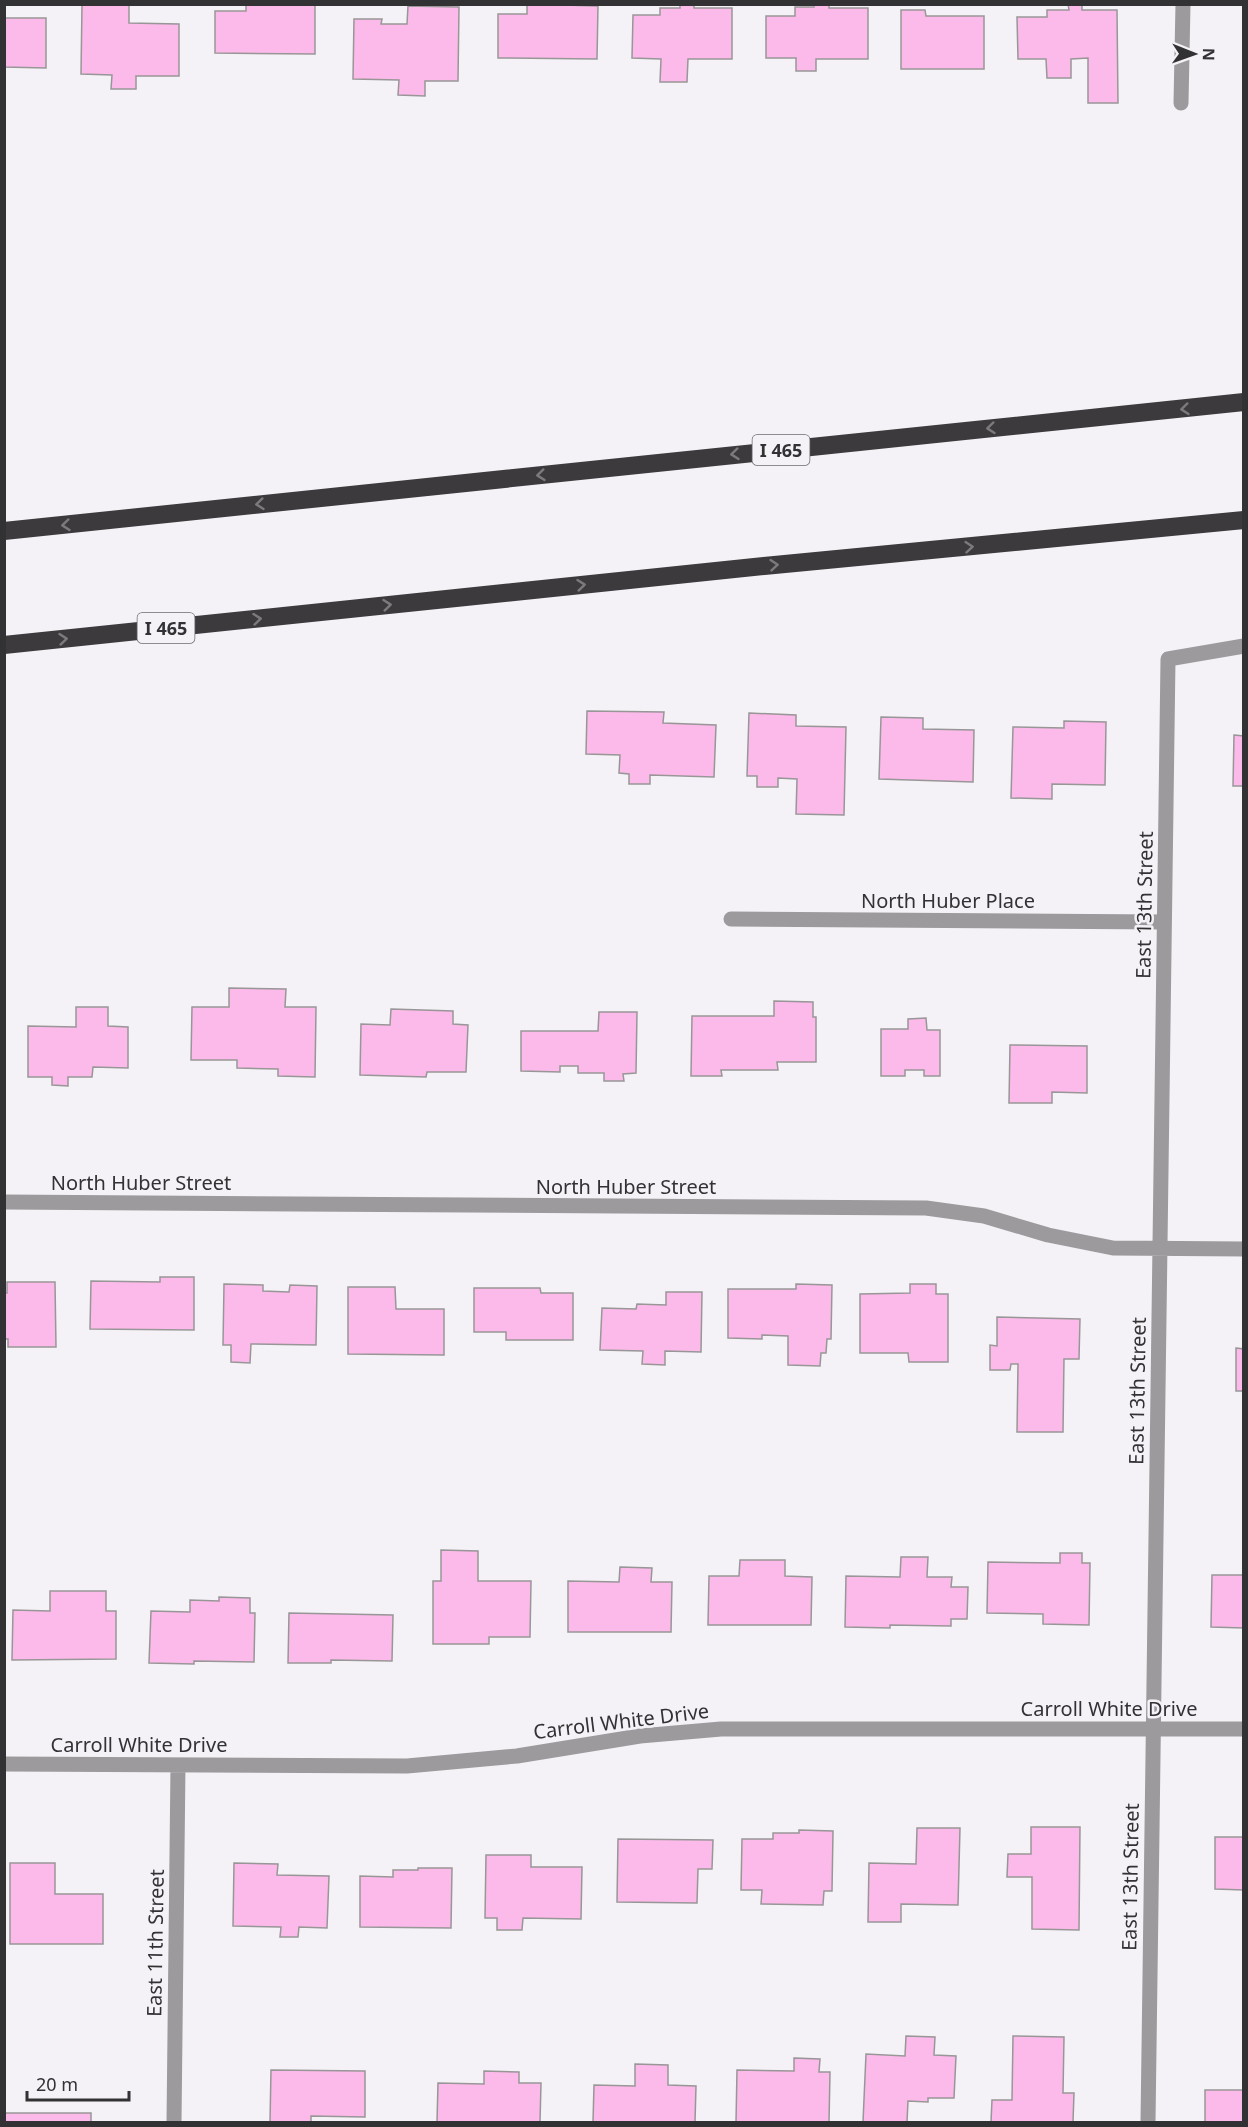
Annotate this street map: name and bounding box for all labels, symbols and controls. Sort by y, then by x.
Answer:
north arrow [1164,24,1224,84]
text: N [1198,48,1220,61]
one-way arrow [1181,402,1190,414]
one-way arrow [987,421,996,434]
road number: I 465 [752,435,810,465]
one-way arrow [730,448,739,460]
one-way arrow [536,468,545,481]
one-way arrow [255,498,264,510]
one-way arrow [61,518,70,531]
one-way arrow [964,541,973,554]
one-way arrow [770,559,779,572]
one-way arrow [576,579,585,592]
one-way arrow [382,599,391,612]
road number: I 465 [138,613,195,643]
one-way arrow [252,613,261,625]
one-way arrow [58,633,67,646]
street label: East 13th Street [1129,831,1159,979]
street label: North Huber Place [861,887,1035,914]
street label: North Huber Street [51,1169,231,1196]
street label: North Huber Street [536,1173,716,1200]
street label: East 13th Street [1122,1317,1152,1465]
street label: Carroll White Drive [1021,1695,1197,1722]
street label: Carroll White Drive [532,1697,710,1745]
street label: Carroll White Drive [51,1731,227,1758]
street label: East 13th Street [1115,1803,1145,1951]
street label: East 11th Street [140,1869,170,2017]
scale bar [27,2064,129,2102]
text: 20 m [36,2072,78,2096]

